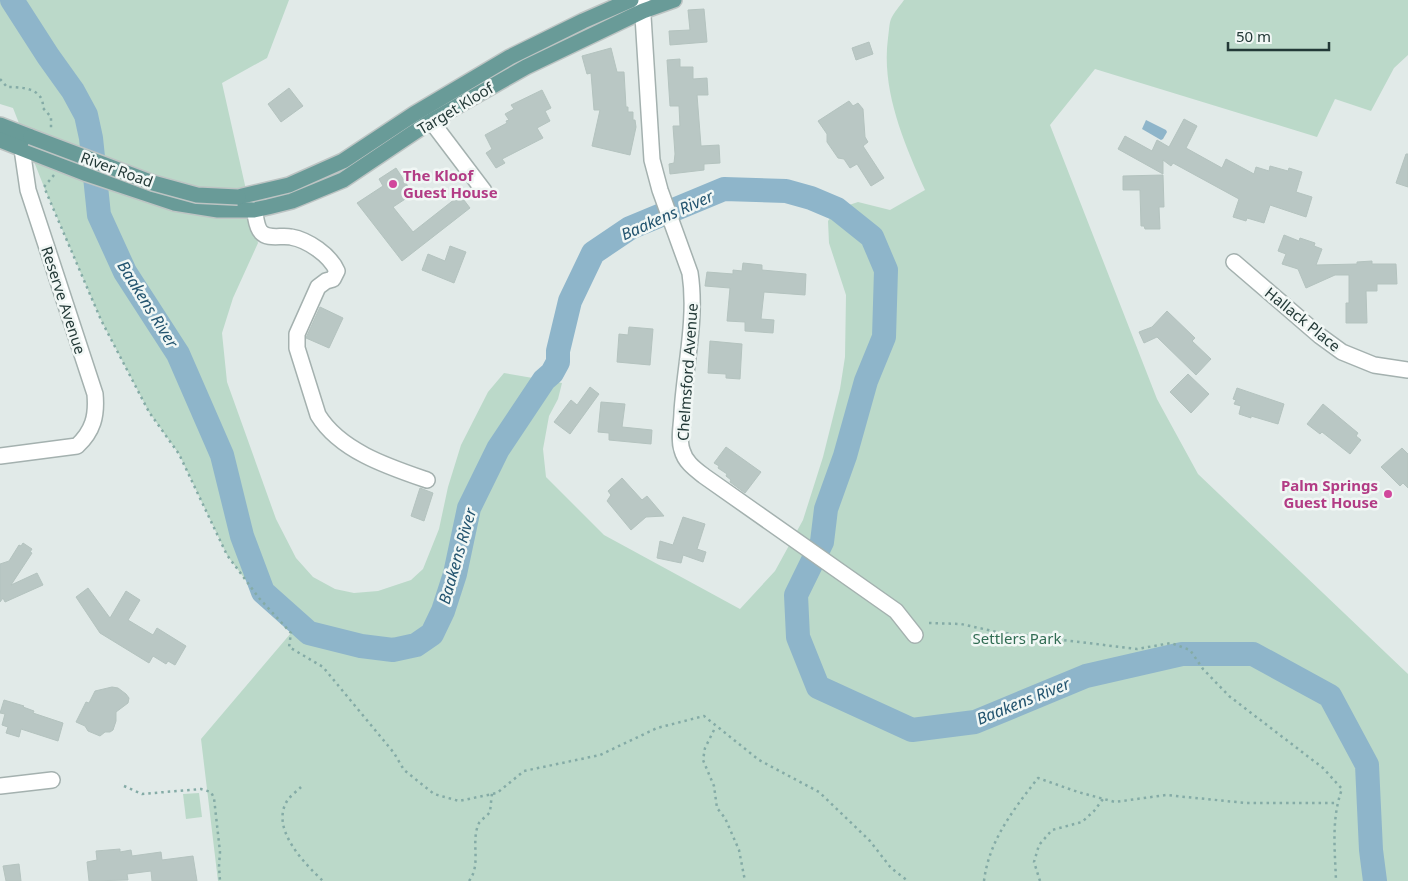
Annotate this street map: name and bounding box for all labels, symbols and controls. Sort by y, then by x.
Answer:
scale bar [1228,20,1329,52]
text: 50 m [1236,26,1271,46]
street label: Target Kloof [413,77,497,138]
street label: River Road [78,147,156,191]
place label: The Kloof Guest House [403,165,498,202]
marker: The Kloof Guest House [387,178,399,190]
water label: Baakens River [617,185,717,245]
street label: Reserve Avenue [37,244,91,356]
water label: Baakens River [112,256,184,352]
street label: Hallack Place [1261,282,1345,356]
street label: Chelmsford Avenue [672,302,702,442]
place label: Palm Springs Guest House [1281,475,1378,512]
marker: Palm Springs Guest House [1382,488,1394,500]
water label: Baakens River [433,505,481,607]
park label: Settlers Park [973,628,1061,648]
water label: Baakens River [973,672,1074,730]

